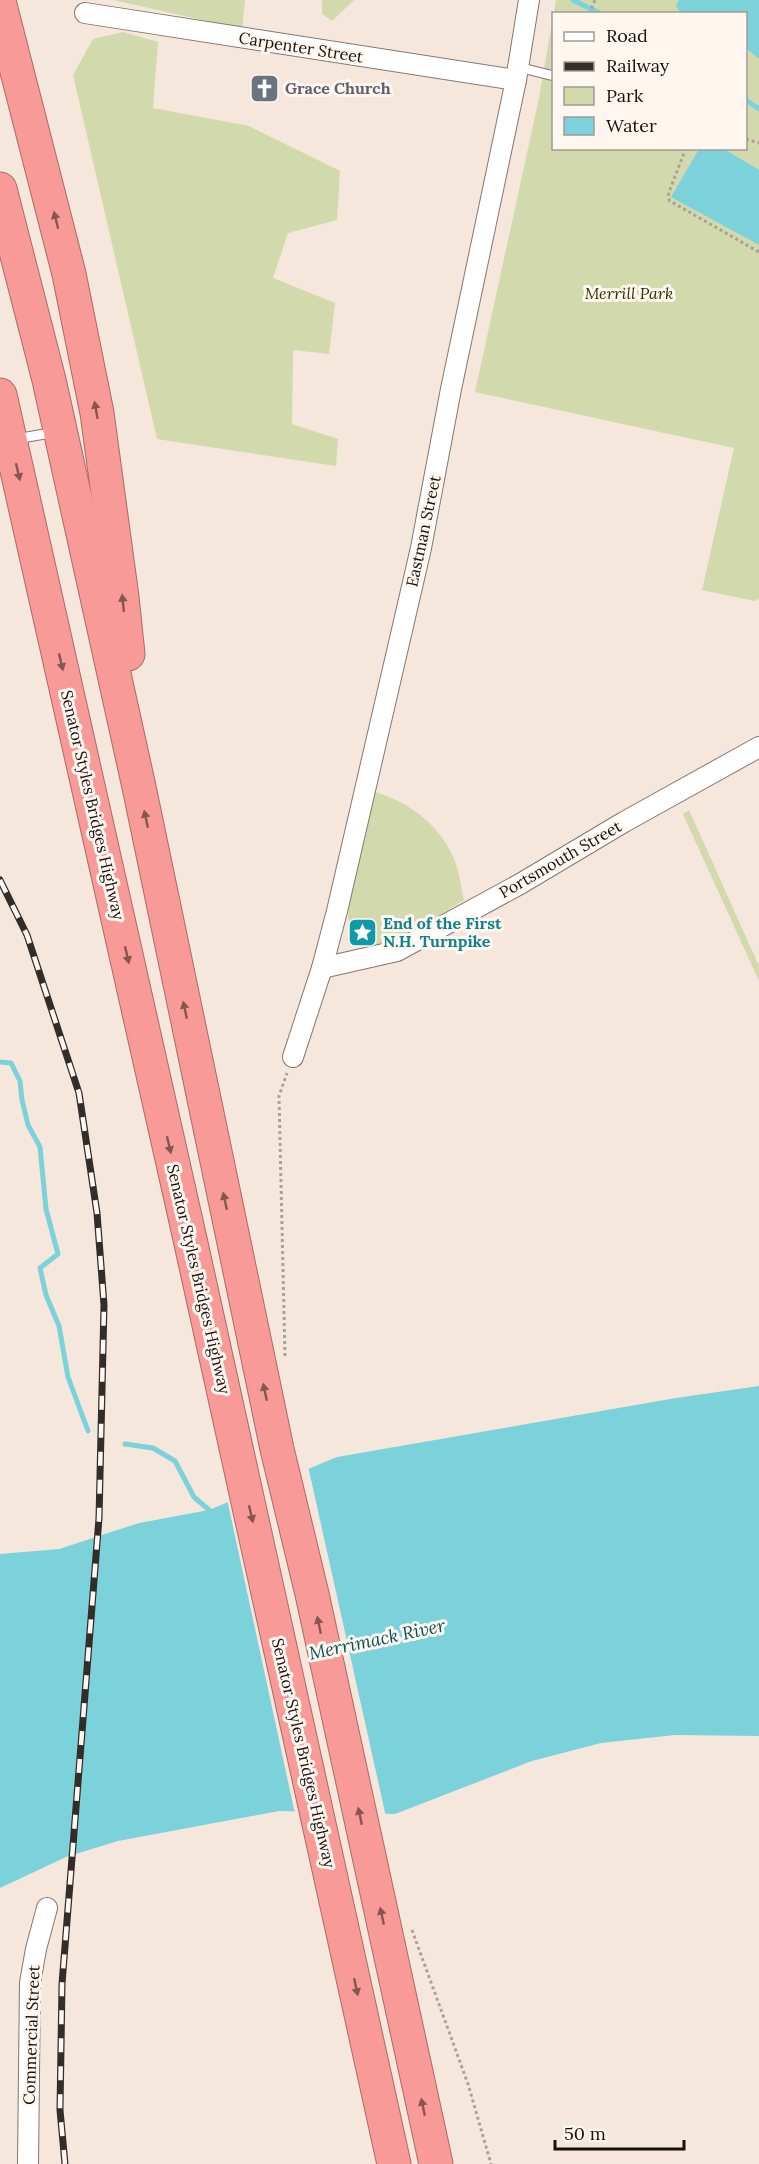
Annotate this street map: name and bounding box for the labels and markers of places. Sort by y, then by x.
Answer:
church icon: Grace Church [248,72,280,104]
place label: Grace Church [285,78,391,98]
place label: End of the First N.H. Turnpike [383,913,502,951]
place icon: End of the First N.H. Turnpike [346,916,378,948]

